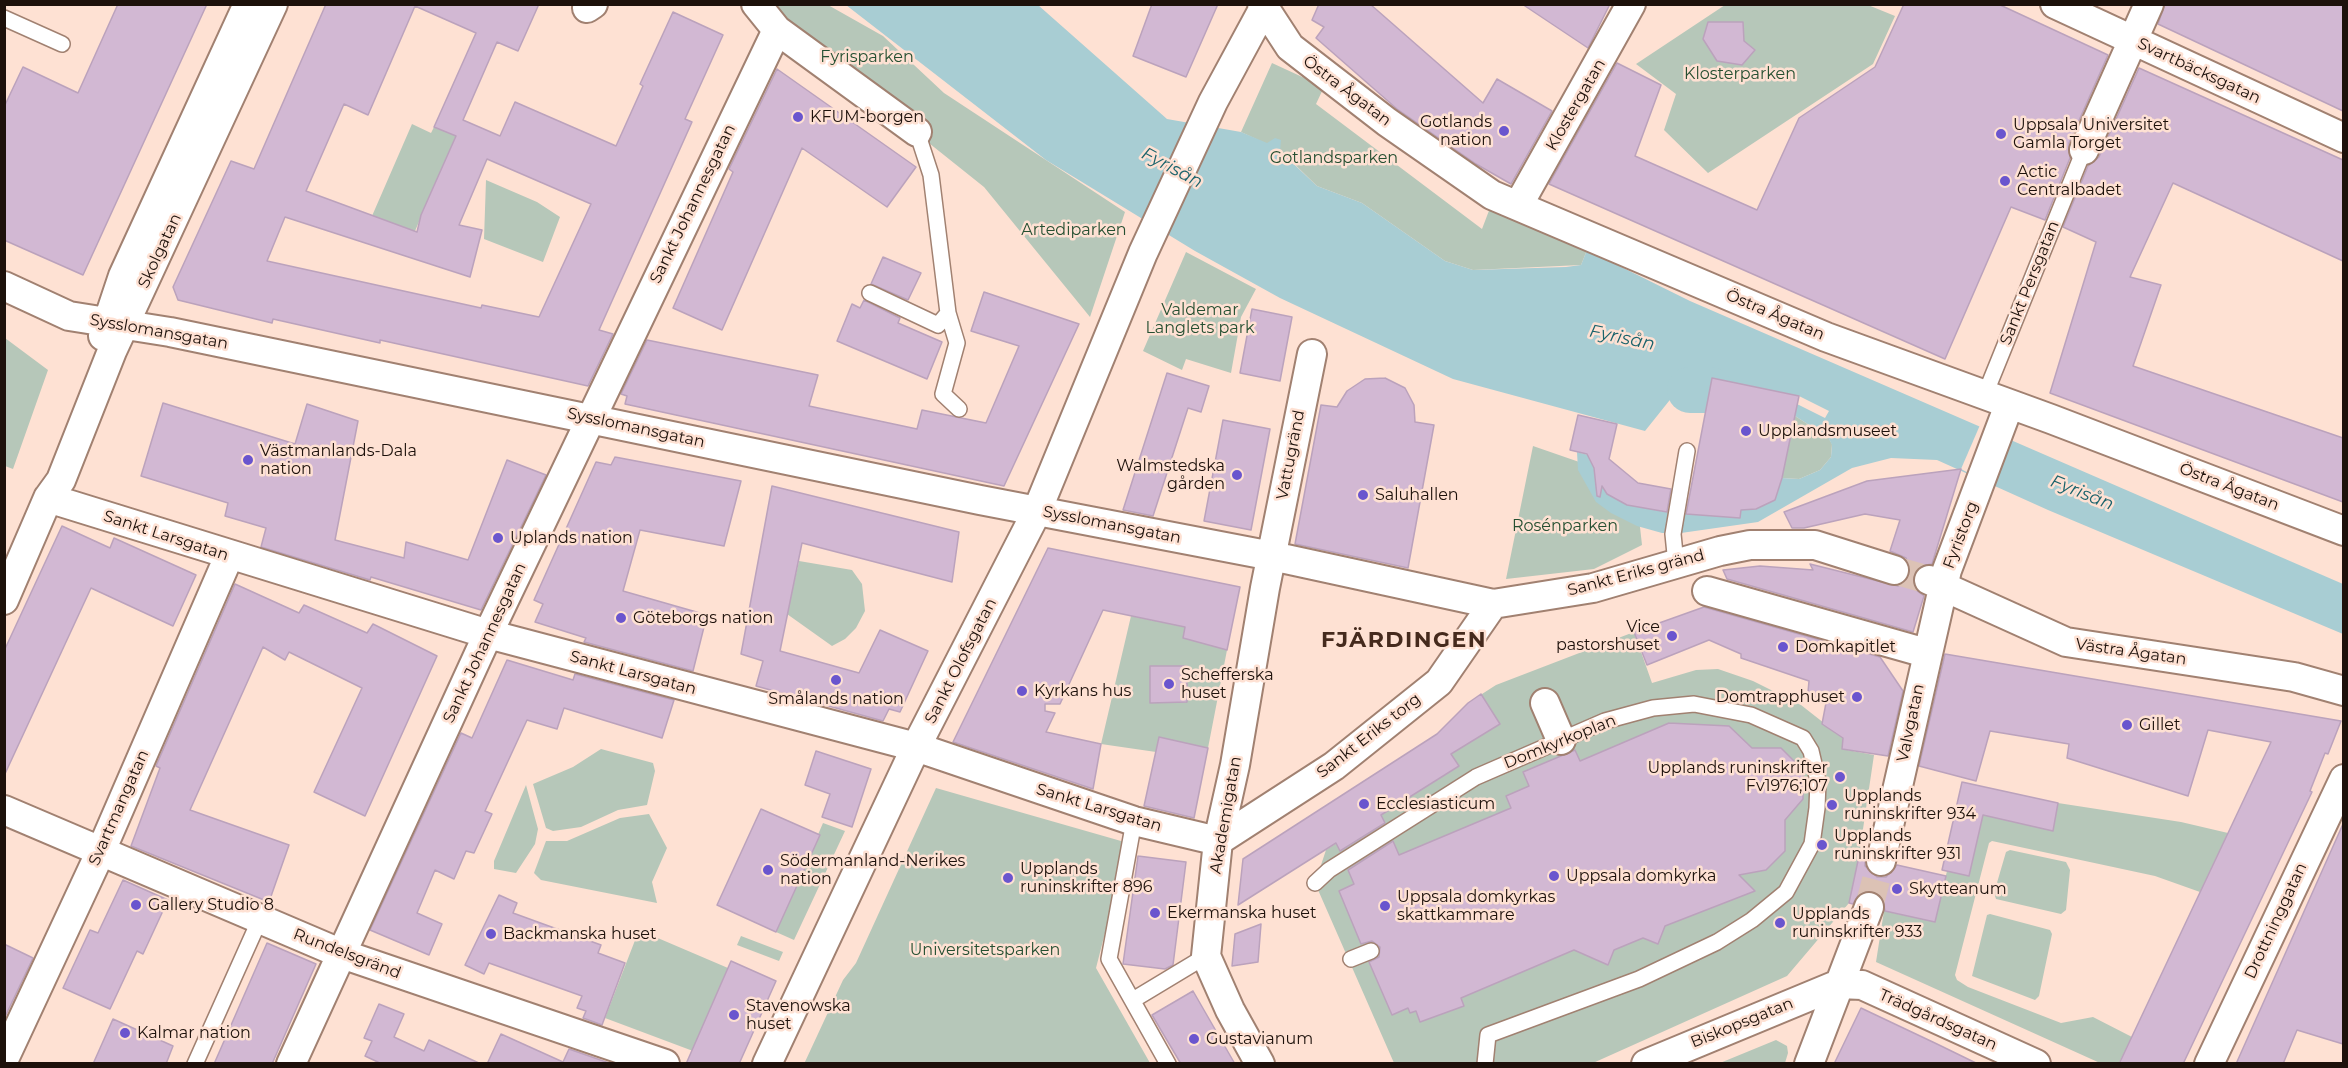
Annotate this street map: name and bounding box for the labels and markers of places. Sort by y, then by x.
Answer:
place label: KFUM-borgen [810,107,924,127]
marker: KFUM-borgen [791,110,805,124]
place label: Gotlands nation [1420,112,1492,150]
place label: Uppsala Universitet Gamla Torget [2013,115,2169,153]
marker: Gotlands nation [1497,124,1511,138]
marker: Uppsala Universitet Gamla Torget [1994,127,2008,141]
place label: Actic Centralbadet [2017,162,2122,200]
marker: Actic Centralbadet [1998,174,2012,188]
place label: Upplandsmuseet [1758,421,1897,441]
marker: Upplandsmuseet [1739,424,1753,438]
place label: Västmanlands-Dala nation [260,441,417,479]
marker: Västmanlands-Dala nation [241,453,255,467]
place label: Walmstedska gården [1116,456,1225,494]
marker: Walmstedska gården [1230,468,1244,482]
place label: Saluhallen [1375,485,1459,505]
marker: Saluhallen [1356,488,1370,502]
place label: Uplands nation [510,528,633,548]
marker: Uplands nation [491,531,505,545]
place label: Göteborgs nation [633,608,773,628]
marker: Göteborgs nation [614,611,628,625]
place label: Vice pastorshuset [1556,617,1660,655]
marker: Vice pastorshuset [1665,629,1679,643]
place label: Domkapitlet [1795,637,1896,657]
marker: Domkapitlet [1776,640,1790,654]
place label: Schefferska huset [1181,665,1274,703]
marker: Smålands nation [829,673,843,687]
marker: Schefferska huset [1162,677,1176,691]
place label: Kyrkans hus [1034,681,1131,701]
marker: Kyrkans hus [1015,684,1029,698]
place label: Domtrapphuset [1716,687,1845,707]
place label: Smålands nation [768,689,904,709]
marker: Domtrapphuset [1850,690,1864,704]
place label: Gillet [2139,715,2180,735]
marker: Gillet [2120,718,2134,732]
place label: Upplands runinskrifter Fv1976;107 [1648,758,1828,796]
marker: Upplands runinskrifter Fv1976;107 [1833,770,1847,784]
place label: Upplands runinskrifter 934 [1844,786,1976,824]
place label: Ecclesiasticum [1376,794,1495,814]
marker: Ecclesiasticum [1357,797,1371,811]
marker: Upplands runinskrifter 934 [1825,798,1839,812]
place label: Upplands runinskrifter 931 [1834,826,1961,864]
marker: Upplands runinskrifter 931 [1815,838,1829,852]
place label: Södermanland-Nerikes nation [780,851,965,889]
place label: Upplands runinskrifter 896 [1020,859,1153,897]
marker: Södermanland-Nerikes nation [761,863,775,877]
place label: Uppsala domkyrka [1566,866,1716,886]
marker: Uppsala domkyrka [1547,869,1561,883]
marker: Upplands runinskrifter 896 [1001,871,1015,885]
place label: Skytteanum [1909,879,2007,899]
marker: Skytteanum [1890,882,1904,896]
place label: Uppsala domkyrkas skattkammare [1397,887,1555,925]
place label: Gallery Studio 8 [148,895,274,915]
marker: Gallery Studio 8 [129,898,143,912]
marker: Uppsala domkyrkas skattkammare [1378,899,1392,913]
place label: Ekermanska huset [1167,903,1317,923]
place label: Upplands runinskrifter 933 [1792,904,1922,942]
marker: Ekermanska huset [1148,906,1162,920]
marker: Upplands runinskrifter 933 [1773,916,1787,930]
place label: Backmanska huset [503,924,656,944]
marker: Backmanska huset [484,927,498,941]
place label: Stavenowska huset [746,996,851,1034]
marker: Stavenowska huset [727,1008,741,1022]
place label: Kalmar nation [137,1023,251,1043]
marker: Kalmar nation [118,1026,132,1040]
place label: Gustavianum [1206,1029,1313,1049]
marker: Gustavianum [1187,1032,1201,1046]

